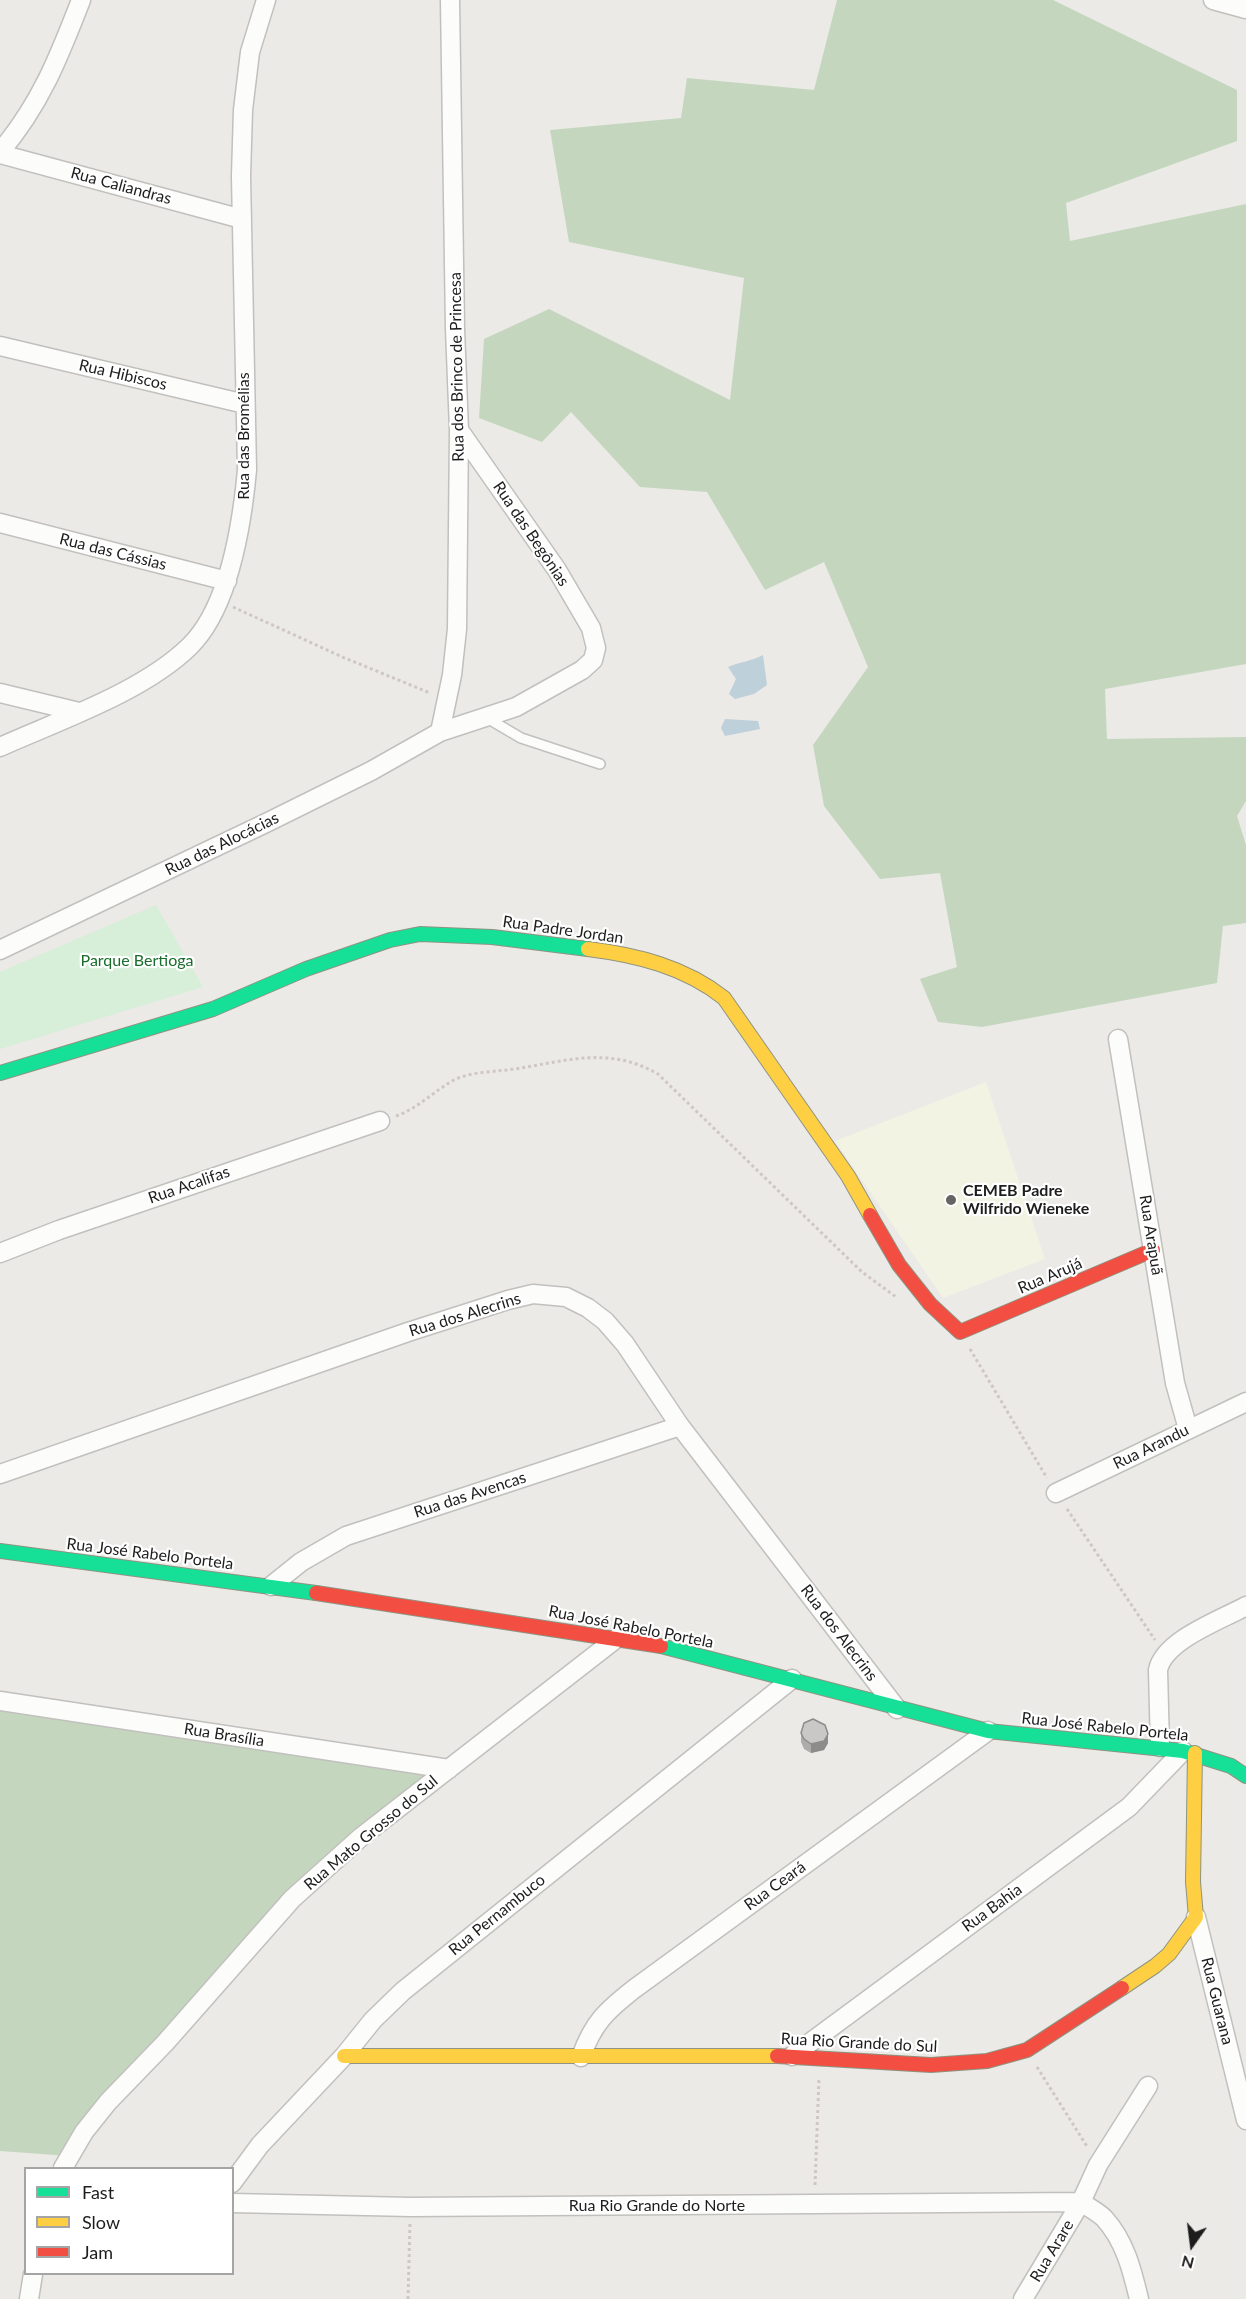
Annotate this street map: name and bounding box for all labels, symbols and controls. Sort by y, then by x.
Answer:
street label: Rua Caliandras [69,163,173,209]
street label: Rua dos Brinco de Princesa [446,272,468,462]
street label: Rua Hibiscos [77,356,169,394]
street label: Rua das Bromélias [234,372,254,500]
street label: Rua das Begônias [489,478,573,590]
street label: Rua das Cássias [57,529,169,575]
street label: Rua das Alocácias [162,808,282,880]
street label: Rua Padre Jordan [501,912,625,948]
park label: Parque Bertioga [81,951,193,971]
street label: Rua Acalifas [146,1162,232,1208]
place label: CEMEB Padre Wilfrido Wieneke [963,1181,1089,1219]
marker: CEMEB Padre Wilfrido Wieneke [944,1193,958,1207]
street label: Rua Arapuã [1135,1194,1167,1276]
street label: Rua Arujá [1015,1254,1085,1298]
street label: Rua dos Alecrins [407,1289,523,1341]
street label: Rua Arandu [1110,1420,1192,1474]
street label: Rua das Avencas [412,1468,528,1522]
street label: Rua José Rabelo Portela [66,1534,234,1574]
street label: Rua dos Alecrins [796,1581,882,1685]
street label: Rua José Rabelo Portela [547,1602,715,1652]
street label: Rua José Rabelo Portela [1021,1709,1189,1745]
street label: Rua Brasília [182,1719,266,1751]
street label: Rua Mato Grosso do Sul [300,1771,442,1895]
street label: Rua Ceará [741,1857,809,1915]
street label: Rua Pernambuco [445,1870,549,1960]
street label: Rua Bahia [958,1880,1026,1936]
street label: Rua Guarana [1197,1955,1237,2047]
street label: Rua Rio Grande do Sul [780,2029,938,2057]
legend [24,2167,234,2275]
text: Fast [82,2181,114,2203]
street label: Rua Rio Grande do Norte [569,2196,745,2216]
text: Slow [82,2211,120,2233]
north arrow [1162,2215,1222,2275]
street label: Rua Arare [1026,2216,1078,2286]
text: Jam [82,2241,113,2263]
text: N [1179,2252,1196,2274]

